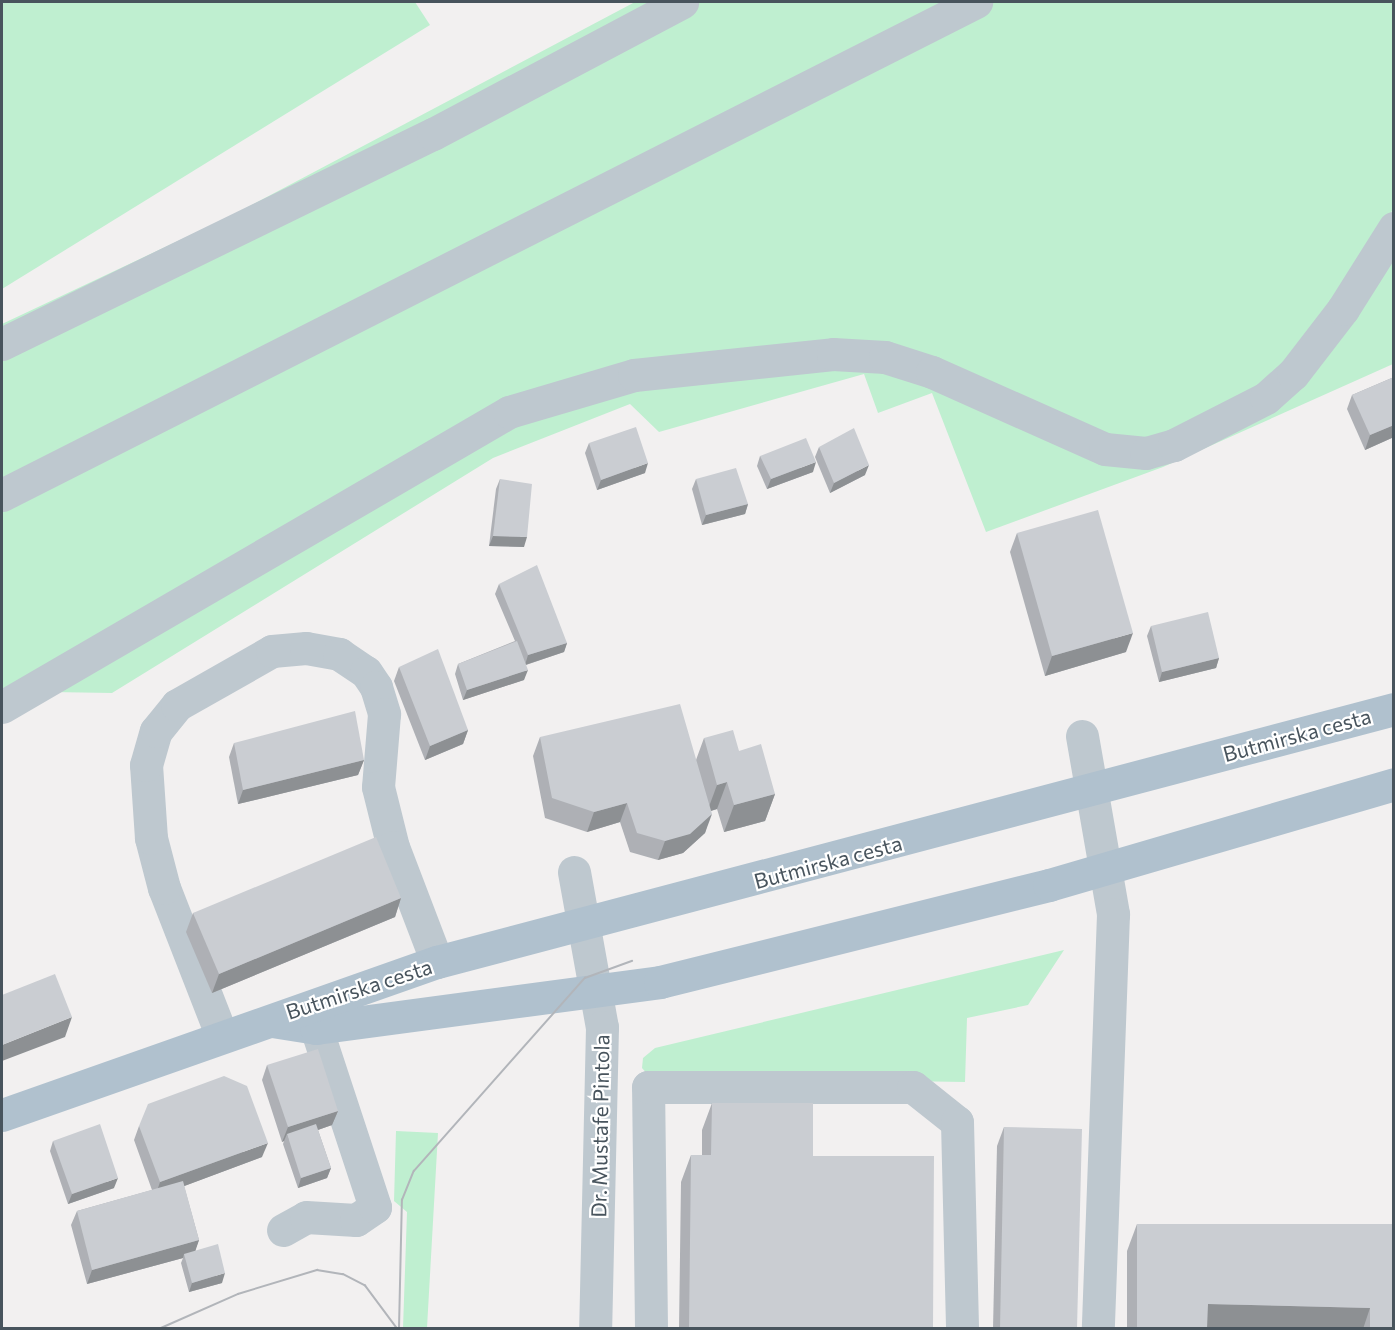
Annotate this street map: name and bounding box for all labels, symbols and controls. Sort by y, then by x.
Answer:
street label: Butmirska cesta [1220,703,1374,767]
street label: Butmirska cesta [751,830,905,894]
street label: Butmirska cesta [283,954,435,1024]
street label: Dr. Mustafe Pintola [586,1034,614,1218]

